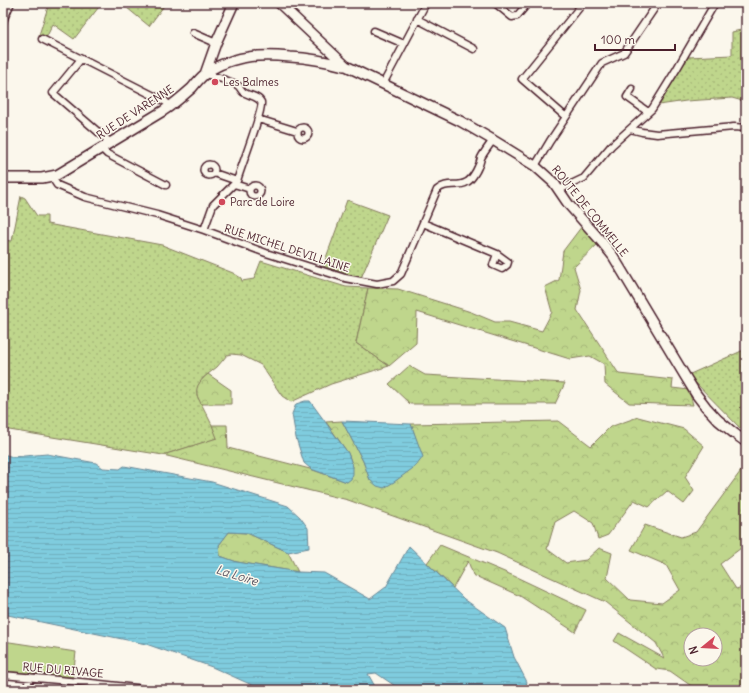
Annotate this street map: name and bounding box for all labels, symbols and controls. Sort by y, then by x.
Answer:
scale bar [595,26,675,52]
text: 100 m [601,32,635,47]
place label: Les Balmes [223,75,279,89]
marker: Les Balmes [210,77,220,87]
street label: RUE DE VARENNE [94,82,176,142]
street label: ROUTE DE COMMELLE [549,163,631,259]
place label: Parc de Loire [230,195,295,209]
marker: Parc de Loire [217,197,227,207]
street label: RUE MICHEL DEVILLAINE [223,221,351,275]
water label: La Loire [214,562,261,589]
north arrow [683,627,723,667]
text: N [686,644,701,656]
street label: RUE DU RIVAGE [22,659,104,681]

